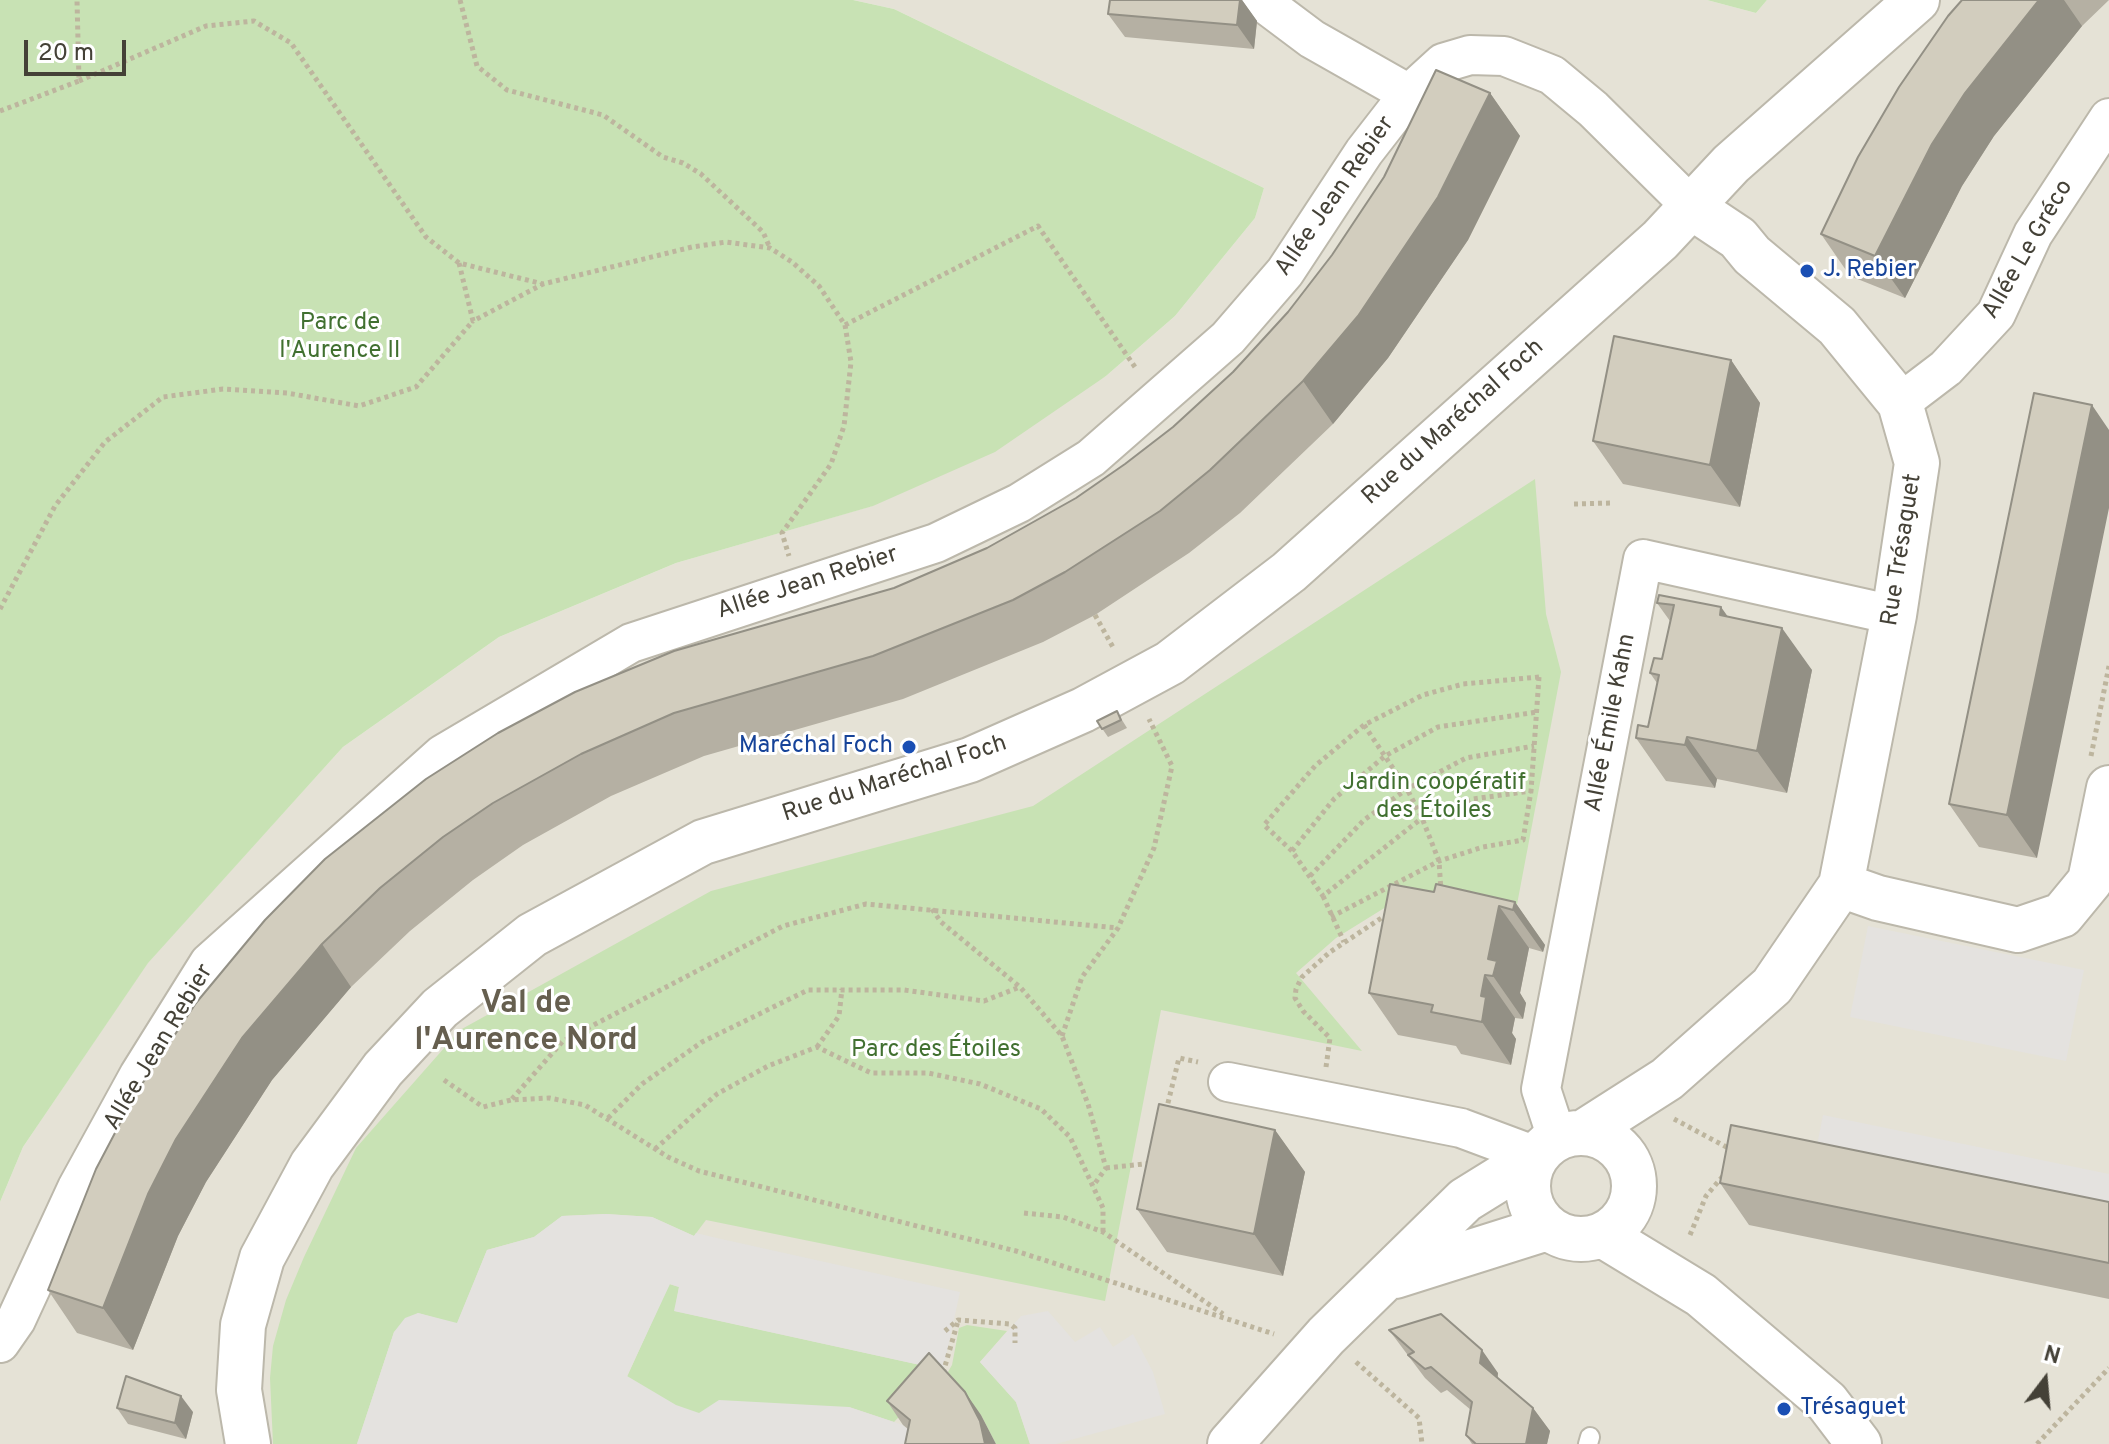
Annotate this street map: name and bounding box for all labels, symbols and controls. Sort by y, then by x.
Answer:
scale bar [28,24,130,74]
text: 20 m [38,39,94,69]
street label: Allée Jean Rebier [1270,111,1402,283]
street label: Allée Le Gréco [1978,175,2080,325]
place label: J. Rebier [1823,257,1917,285]
marker: J. Rebier [1798,262,1816,280]
park label: Parc de l'Aurence II [279,310,401,366]
street label: Rue du Maréchal Foch [1357,334,1551,512]
street label: Rue Trésaguet [1877,472,1929,628]
street label: Allée Jean Rebier [714,541,902,627]
street label: Allée Émile Kahn [1581,631,1643,815]
street label: Rue du Maréchal Foch [779,730,1011,830]
place label: Maréchal Foch [739,733,893,761]
marker: Maréchal Foch [900,738,918,756]
park label: Jardin coopératif des Étoiles [1342,770,1526,826]
street label: Allée Jean Rebier [99,960,221,1136]
district label: Val de l'Aurence Nord [414,987,638,1062]
park label: Parc des Étoiles [851,1037,1021,1065]
north arrow [2005,1340,2085,1420]
text: N [2040,1341,2063,1372]
place label: Trésaguet [1800,1395,1906,1423]
marker: Trésaguet [1775,1400,1793,1418]

